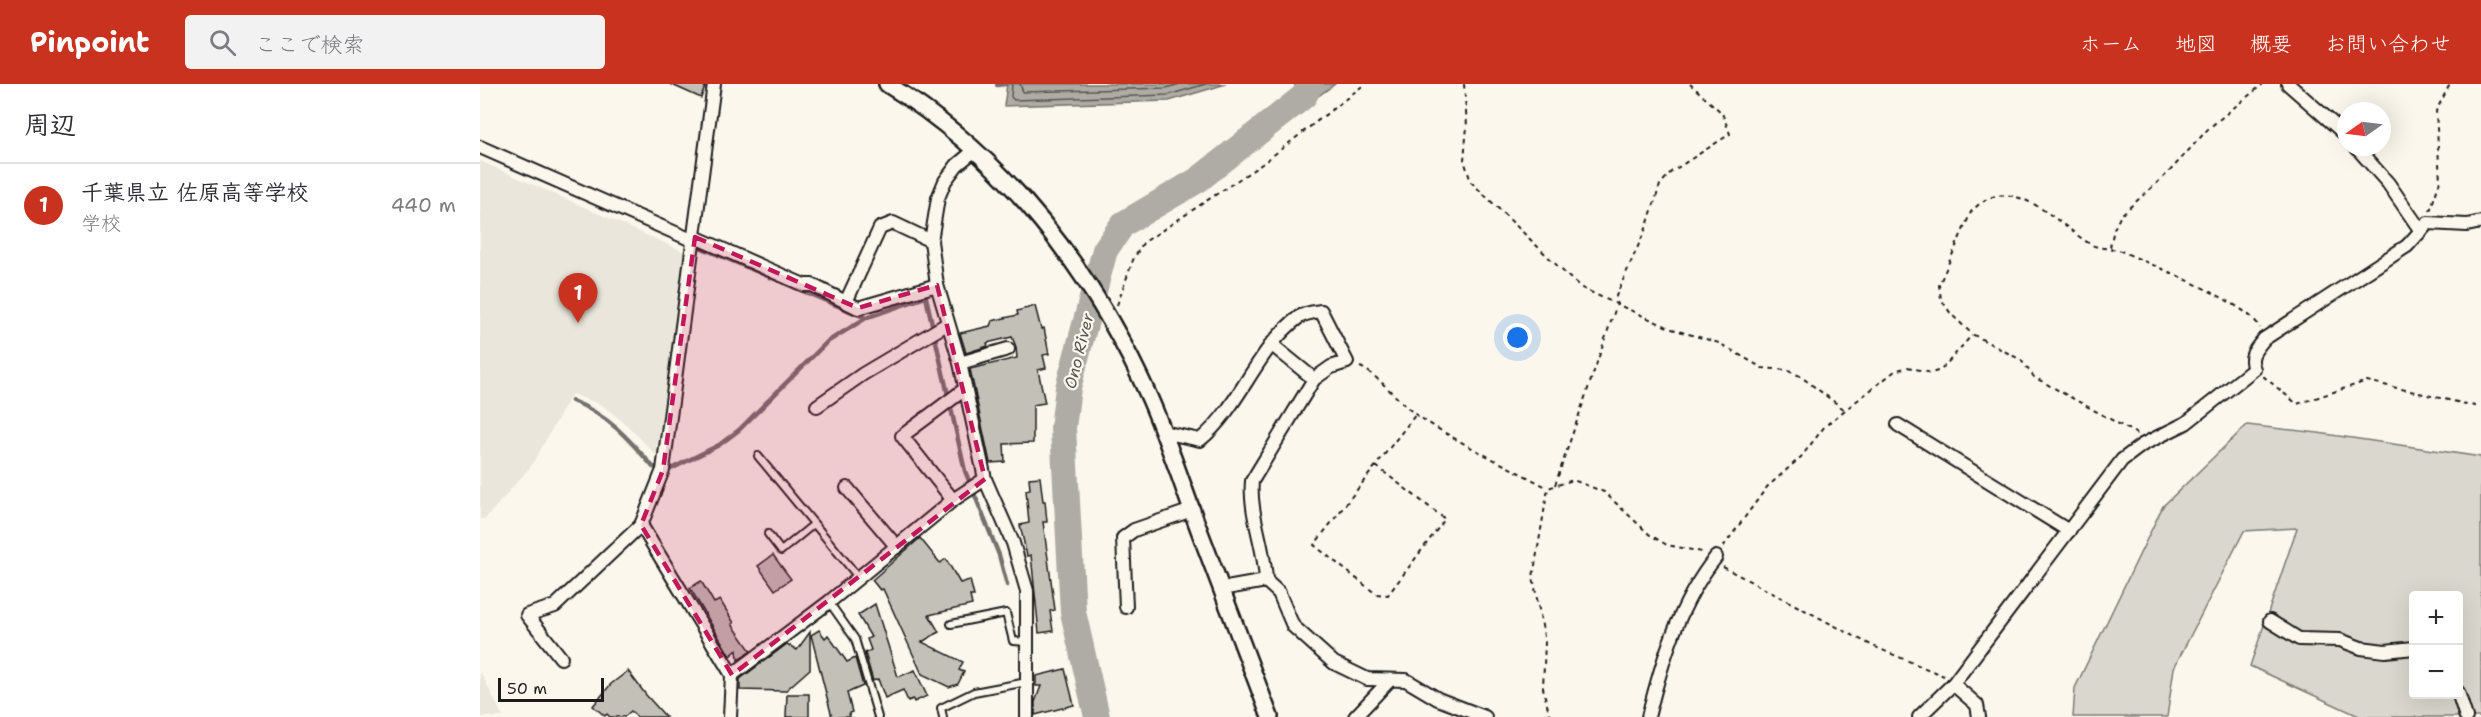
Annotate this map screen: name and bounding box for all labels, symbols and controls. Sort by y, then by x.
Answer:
search box [185,15,605,69]
text: Pinpoint [30,23,149,61]
icon: search [206,26,239,59]
text: ここで検索 [254,30,364,59]
text: ホーム [2080,30,2142,58]
text: 地図 [2175,30,2217,58]
text: 概要 [2250,30,2292,58]
text: お問い合わせ [2325,30,2451,58]
north arrow [2337,102,2391,156]
text: 周辺 [24,107,76,142]
text: 千葉県立 佐原高等学校 [81,178,309,207]
text: 1 [39,192,48,218]
text: 440 m [391,192,456,218]
text: 学校 [81,210,121,236]
pin: 1 [558,274,598,323]
water label: Ono River [1059,311,1099,391]
your location [1503,323,1532,352]
map controls [2409,591,2463,699]
button: + [2409,591,2463,645]
button: − [2409,645,2463,699]
scale bar [498,675,604,702]
text: 50 m [507,678,547,699]

